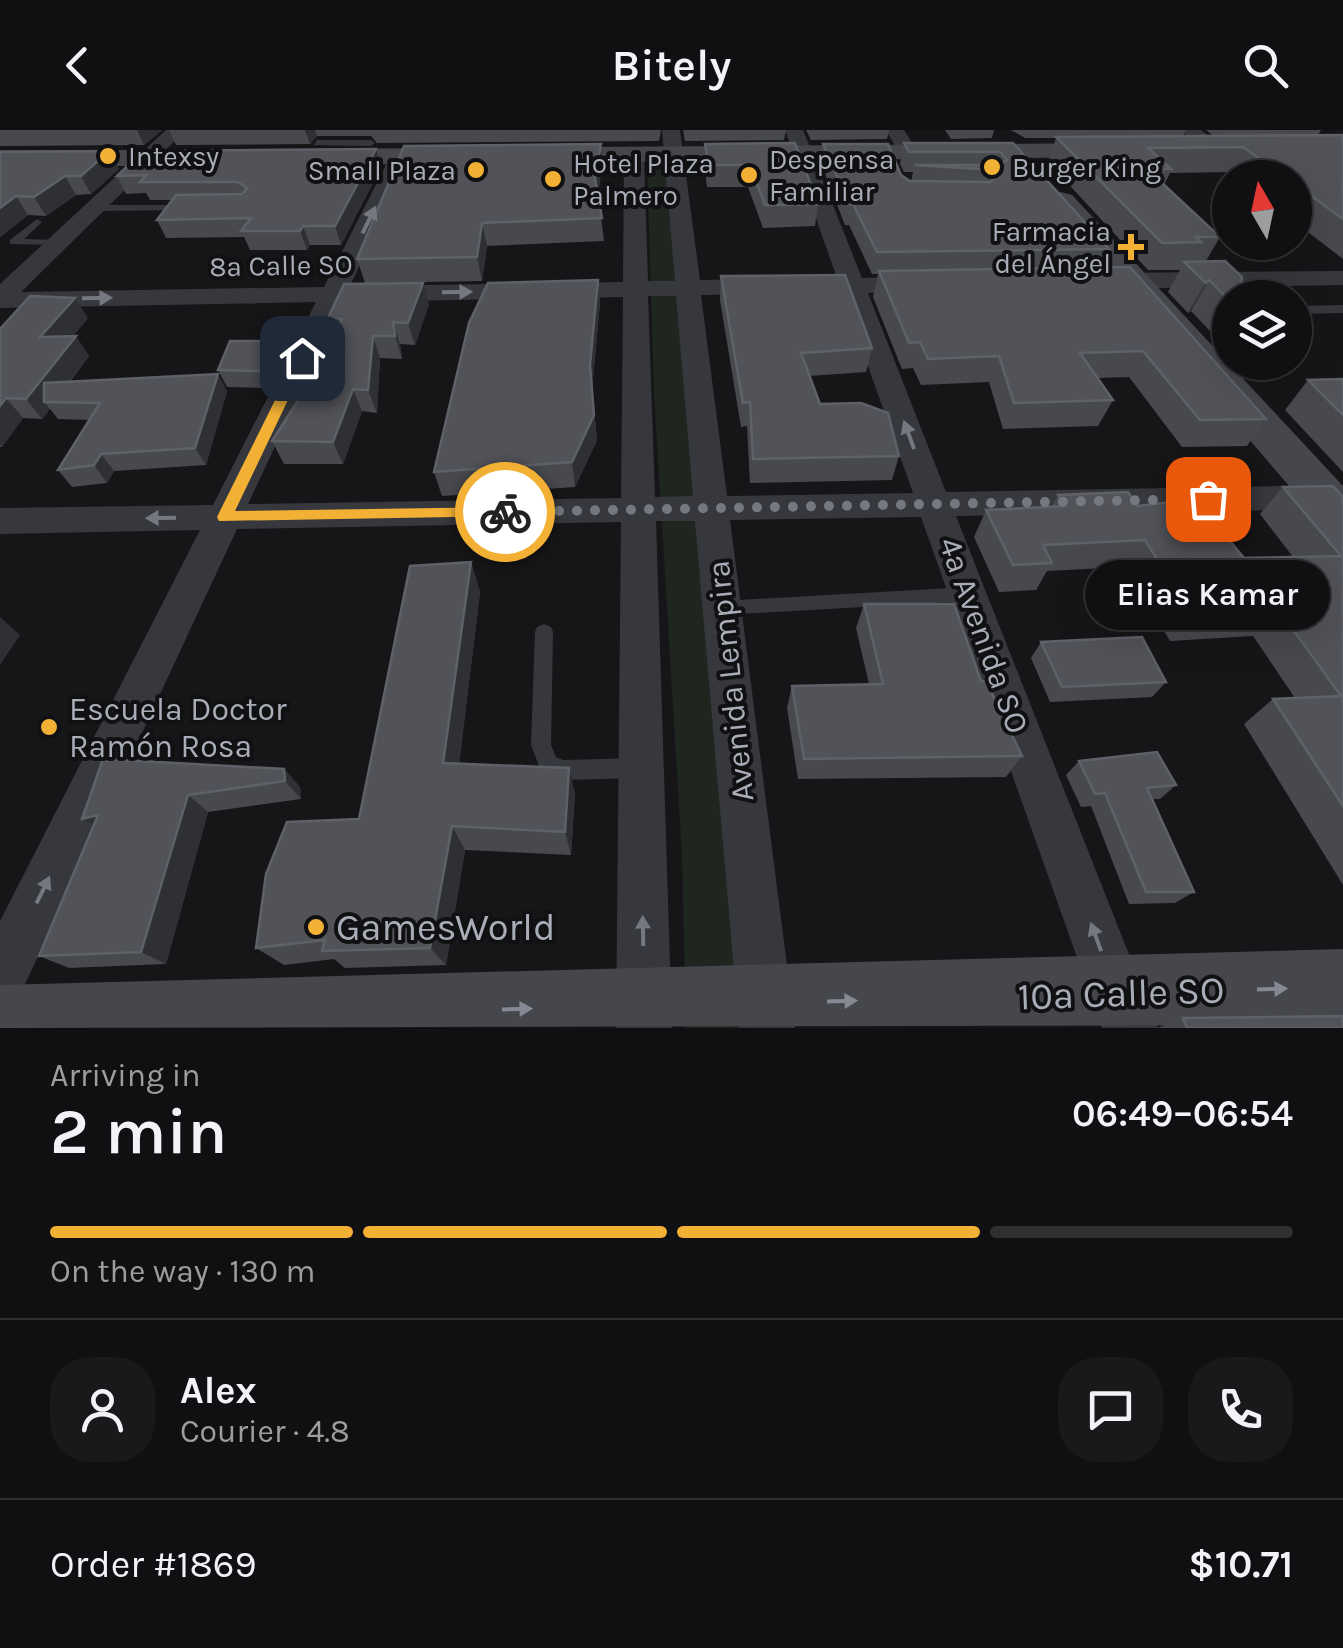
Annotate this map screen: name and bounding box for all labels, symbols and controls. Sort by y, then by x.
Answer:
icon: back [50,38,105,93]
icon: search [1238,38,1293,93]
text: Bitely [612,39,731,91]
place label: Intexsy [128,140,219,173]
place label: Despensa Familiar [769,143,894,208]
marker: Intexsy [97,145,119,167]
place label: Hotel Plaza Palmero [573,147,714,212]
place label: Burger King [1012,151,1161,184]
place label: Small Plaza [308,154,456,187]
marker: Burger King [981,156,1003,178]
marker: Small Plaza [465,159,487,181]
north arrow [1212,160,1312,260]
map controls [1212,160,1312,380]
marker: Despensa Familiar [738,164,760,186]
marker: Hotel Plaza Palmero [542,168,564,190]
one-way arrow [360,205,377,234]
place label: Farmacia del Ángel [992,215,1111,280]
marker: Farmacia del Ángel [1120,236,1142,258]
street label: 8a Calle SO [209,248,353,283]
button: layers [1212,280,1312,380]
one-way arrow [442,284,474,300]
one-way arrow [82,290,114,306]
pin [260,316,345,401]
icon: home [275,331,330,386]
one-way arrow [901,420,916,450]
pin [1166,457,1251,542]
courier [455,462,555,562]
icon: bag [1181,472,1236,527]
icon: bike [478,485,533,540]
one-way arrow [144,510,176,526]
street label: 4a Avenida SO [931,532,1036,738]
street label: Avenida Lempira [699,559,762,803]
callout: Elias Kamar [1086,559,1330,629]
text: Elias Kamar [1117,576,1298,613]
place label: Escuela Doctor Ramón Rosa [69,691,287,765]
marker: Escuela Doctor Ramón Rosa [38,716,60,738]
one-way arrow [34,875,51,904]
place label: GamesWorld [336,905,555,950]
one-way arrow [635,914,651,946]
marker: GamesWorld [305,916,327,938]
one-way arrow [1088,921,1103,951]
street label: 10a Calle SO [1017,967,1225,1020]
one-way arrow [1257,981,1289,997]
one-way arrow [827,992,859,1008]
one-way arrow [502,1001,534,1017]
text: Arriving in [50,1057,201,1094]
text: 06:49–06:54 [1072,1091,1293,1136]
text: 2 min [50,1093,227,1169]
text: On the way · 130 m [50,1253,316,1290]
button: person [50,1357,155,1462]
button: chat [1058,1357,1163,1462]
button: phone [1188,1357,1293,1462]
text: Alex [180,1368,257,1413]
text: Courier · 4.8 [180,1413,350,1450]
text: Order #1869 [50,1542,257,1587]
text: $10.71 [1189,1542,1293,1587]

